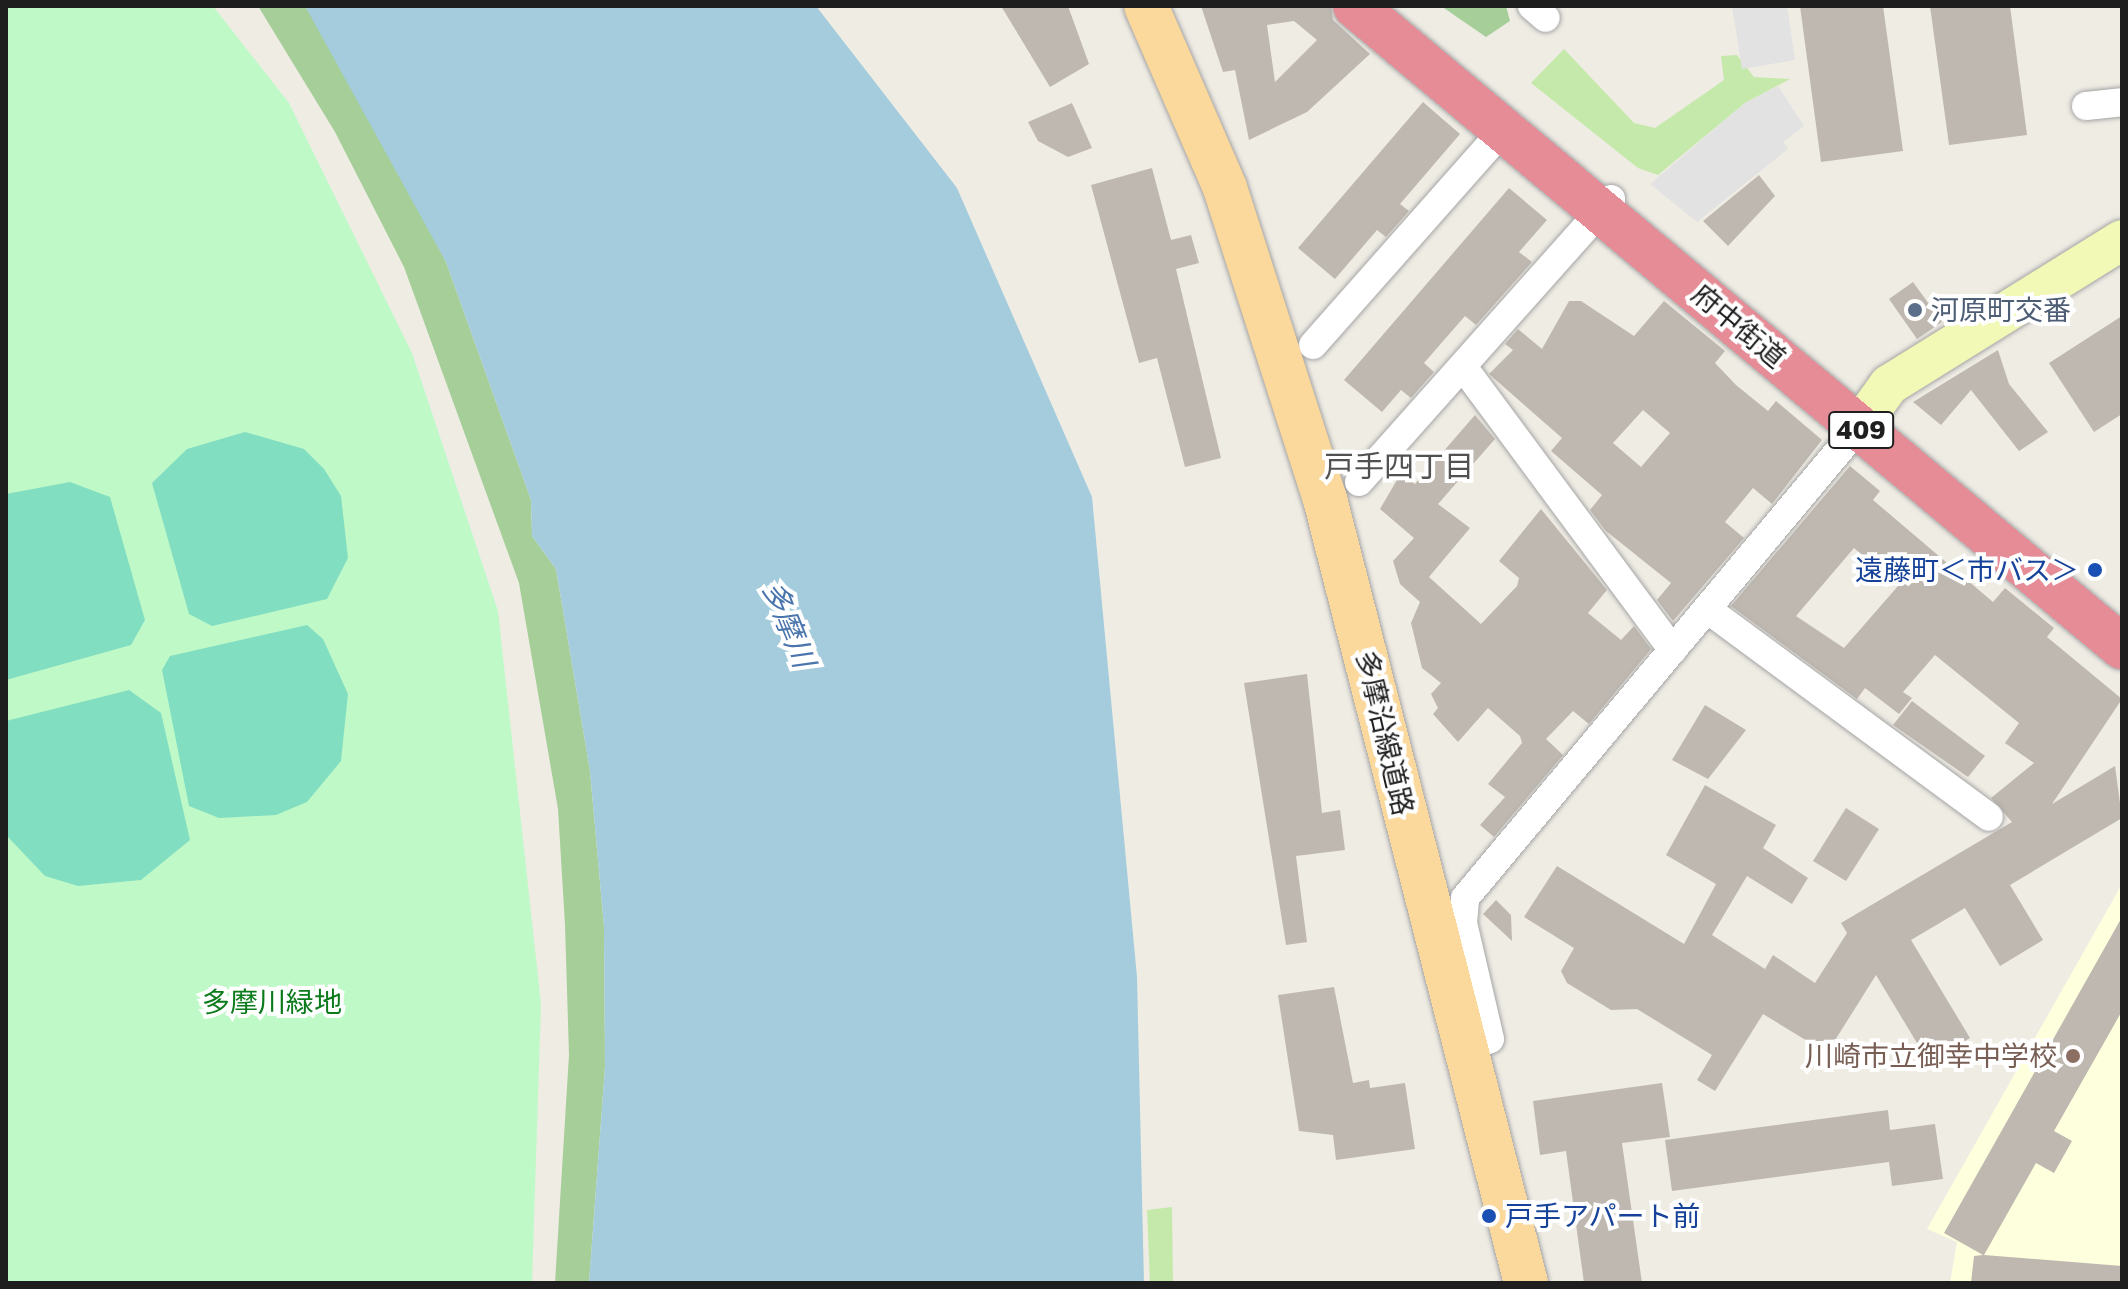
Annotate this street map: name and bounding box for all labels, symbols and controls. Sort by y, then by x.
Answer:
street label: 府中街道 [1685,277,1793,375]
place label: 河原町交番 [1931,293,2071,327]
marker: 河原町交番 [1906,301,1924,319]
road number: 409 [1827,408,1895,452]
district label: 戸手四丁目 [1324,448,1474,484]
place label: 遠藤町＜市バス＞ [1855,553,2079,587]
marker: 遠藤町＜市バス＞ [2086,561,2104,579]
water label: 多摩川 [755,576,823,672]
street label: 多摩沿線道路 [1350,647,1420,819]
park label: 多摩川緑地 [202,985,342,1019]
place label: 川崎市立御幸中学校 [1805,1039,2057,1073]
marker: 川崎市立御幸中学校 [2064,1047,2082,1065]
place label: 戸手アパート前 [1505,1199,1701,1233]
marker: 戸手アパート前 [1480,1207,1498,1225]

